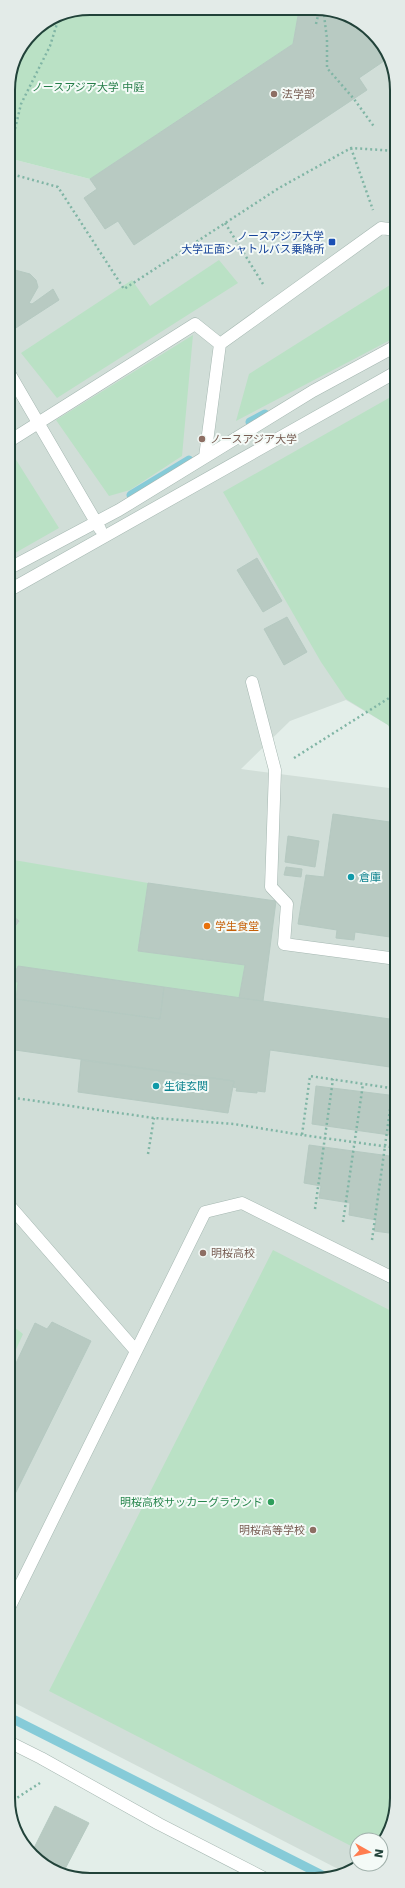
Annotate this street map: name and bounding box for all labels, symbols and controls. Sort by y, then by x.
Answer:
park label: ノースアジア大学 中庭 [32,81,144,94]
place label: 法学部 [282,88,315,101]
marker: 法学部 [269,89,279,99]
place label: ノースアジア大学 大学正面シャトルバス乗降所 [181,230,325,256]
marker: ノースアジア大学 大学正面シャトルバス乗降所 [327,237,337,247]
place label: ノースアジア大学 [210,433,297,446]
marker: ノースアジア大学 [197,434,207,444]
place label: 倉庫 [359,871,381,884]
marker: 倉庫 [346,872,356,882]
place label: 学生食堂 [215,920,259,933]
marker: 学生食堂 [202,921,212,931]
place label: 生徒玄関 [164,1080,208,1093]
marker: 生徒玄関 [151,1081,161,1091]
place label: 明桜高校 [211,1247,255,1260]
marker: 明桜高校 [198,1248,208,1258]
place label: 明桜高校サッカーグラウンド [120,1496,263,1509]
marker: 明桜高校サッカーグラウンド [266,1497,276,1507]
place label: 明桜高等学校 [239,1524,305,1537]
marker: 明桜高等学校 [308,1525,318,1535]
north arrow [349,1832,389,1872]
text: N [371,1848,385,1859]

